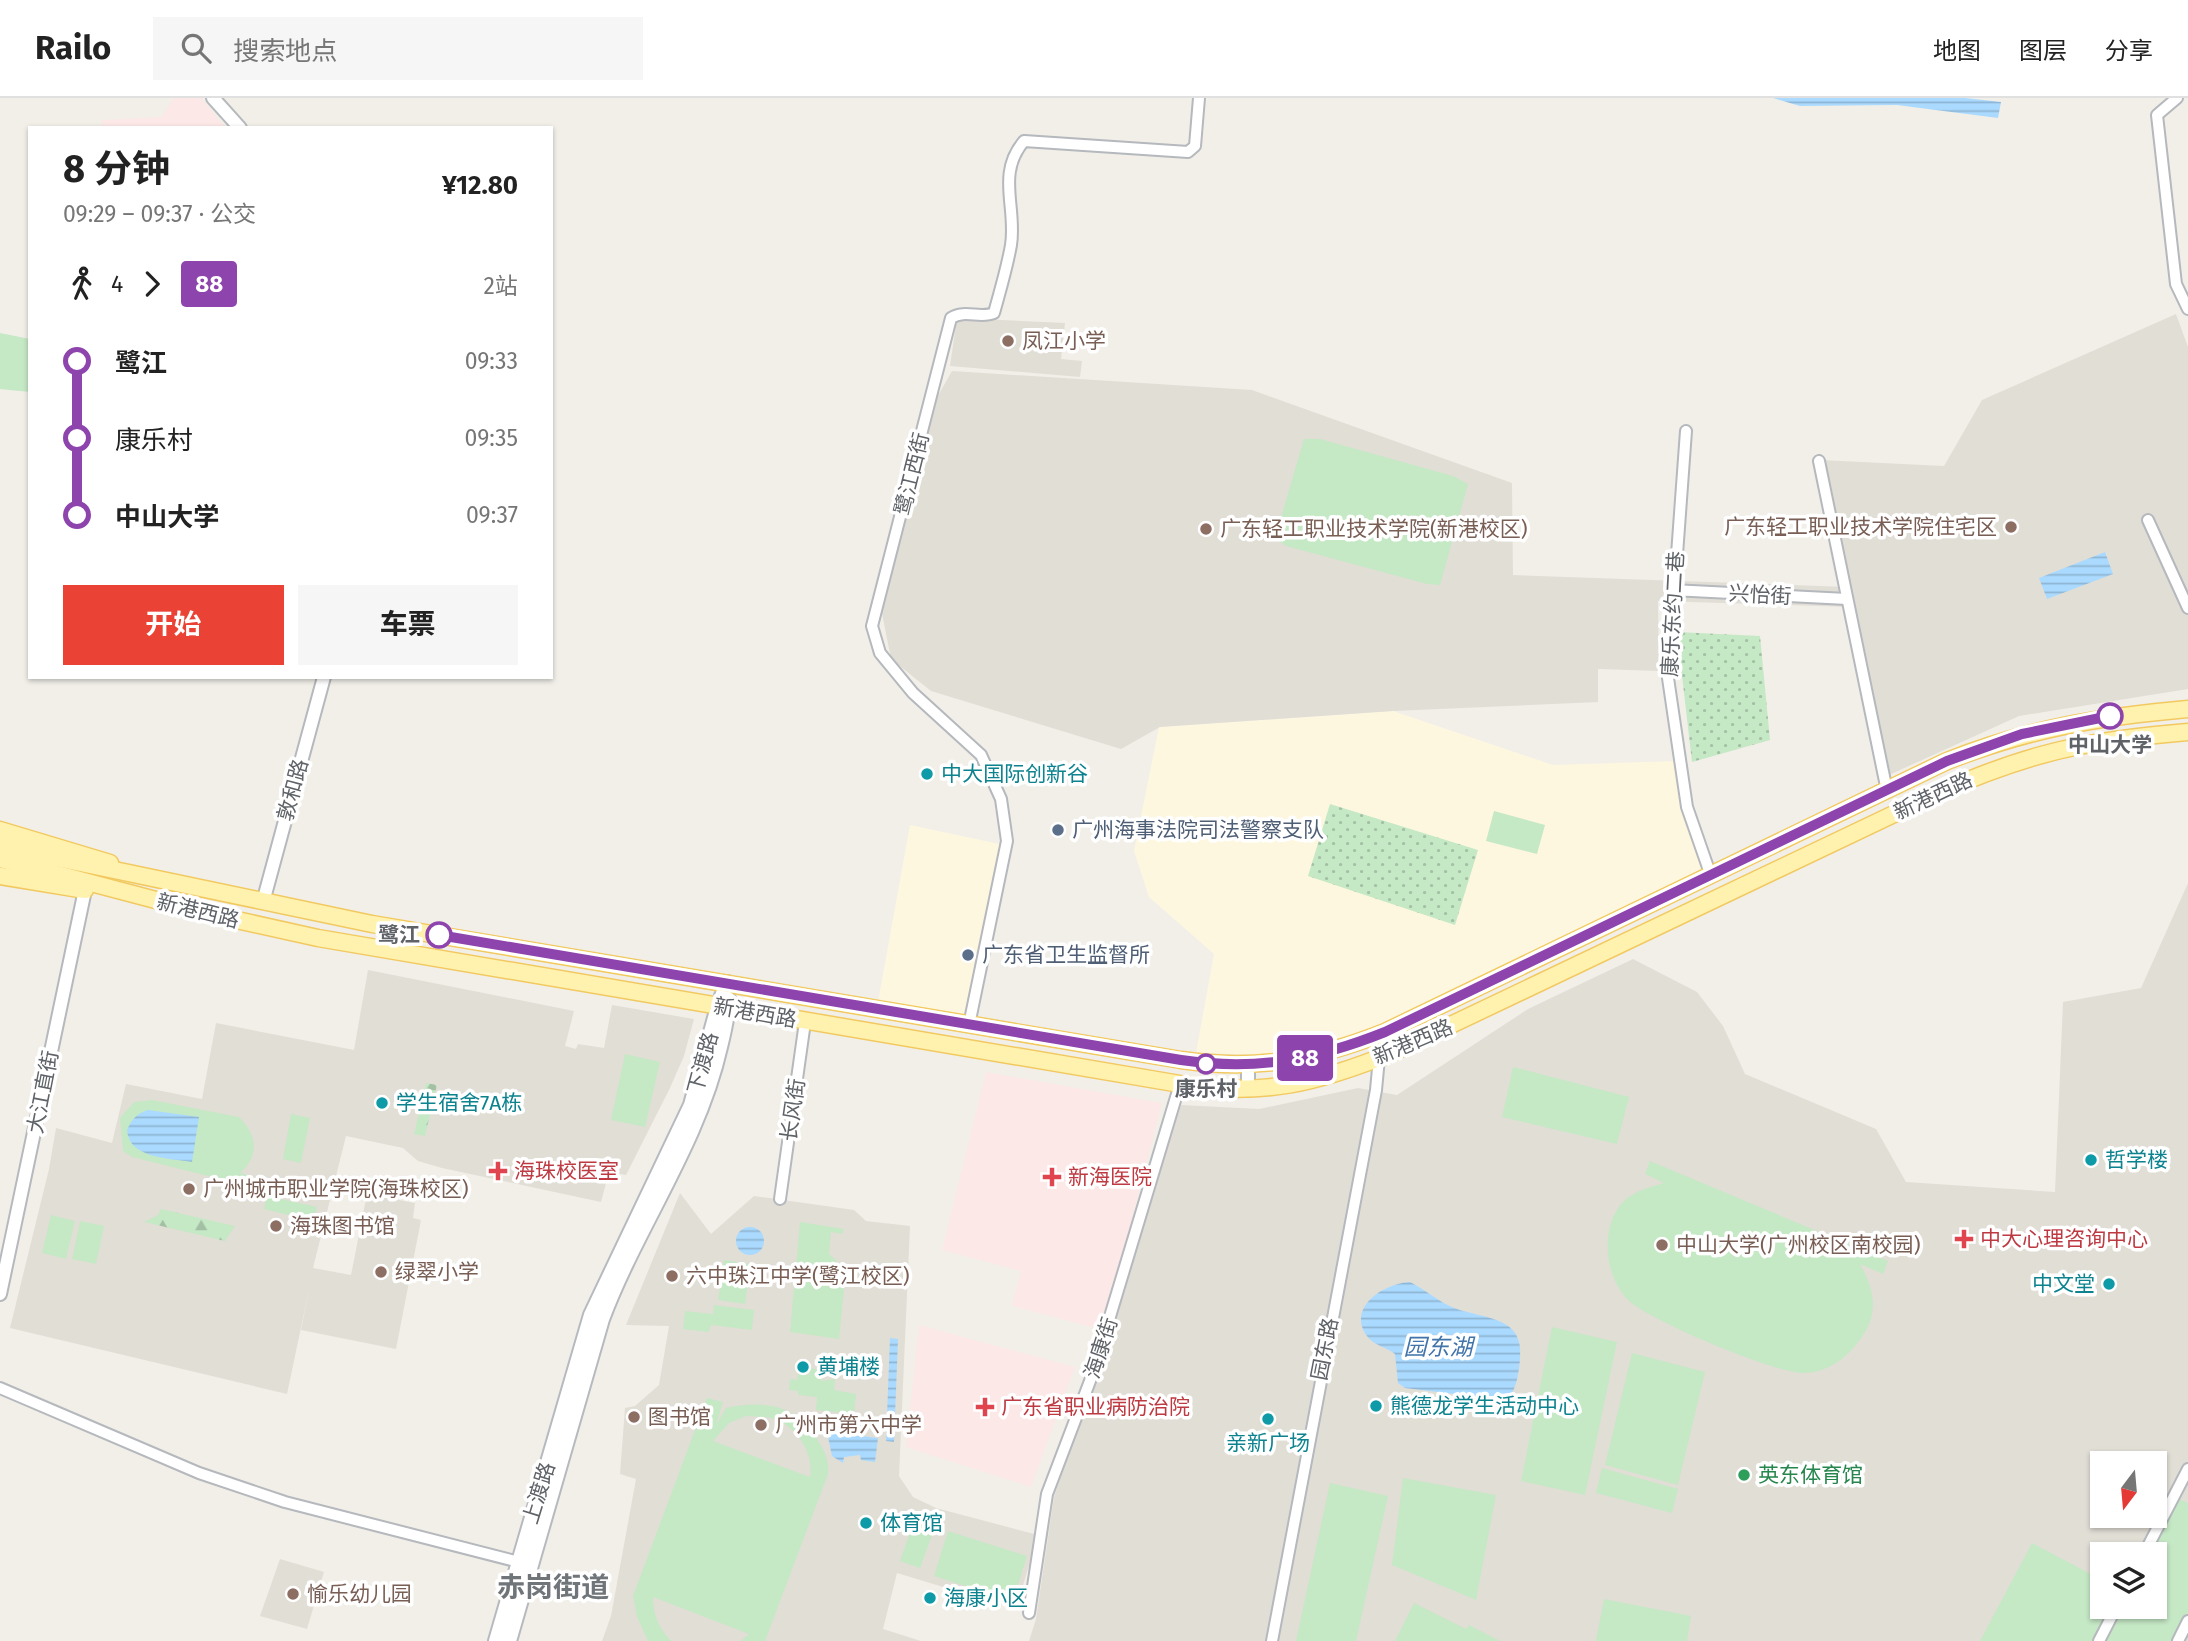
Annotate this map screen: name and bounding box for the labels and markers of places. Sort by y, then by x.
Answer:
place label: 凤江小学 [1022,328,1106,354]
marker: 凤江小学 [1000,333,1016,349]
place label: 广东轻工职业技术学院住宅区 [1724,514,1997,540]
place label: 广东轻工职业技术学院(新港校区) [1220,516,1528,542]
marker: 广东轻工职业技术学院住宅区 [2003,519,2019,535]
marker: 广东轻工职业技术学院(新港校区) [1198,521,1214,537]
marker: 中山大学 [2097,703,2123,729]
place label: 中山大学 [2068,732,2152,758]
place label: 中大国际创新谷 [941,761,1088,787]
marker: 中大国际创新谷 [919,766,935,782]
place label: 广州海事法院司法警察支队 [1072,817,1324,843]
marker: 广州海事法院司法警察支队 [1050,822,1066,838]
place label: 鹭江 [378,922,420,948]
marker: 鹭江 [426,922,452,948]
place label: 广东省卫生监督所 [982,942,1150,968]
marker: 广东省卫生监督所 [960,947,976,963]
marker: 康乐村 [1196,1054,1216,1074]
place label: 康乐村 [1175,1076,1238,1102]
place label: 学生宿舍7A栋 [396,1090,522,1116]
marker: 学生宿舍7A栋 [374,1095,390,1111]
place label: 哲学楼 [2105,1147,2168,1173]
marker: 哲学楼 [2083,1152,2099,1168]
place label: 海珠校医室 [514,1158,619,1184]
marker: 海珠校医室 [488,1161,508,1181]
place label: 新海医院 [1068,1164,1152,1190]
marker: 新海医院 [1042,1167,1062,1187]
place label: 广州城市职业学院(海珠校区) [203,1176,469,1202]
marker: 广州城市职业学院(海珠校区) [181,1181,197,1197]
place label: 海珠图书馆 [290,1213,395,1239]
marker: 海珠图书馆 [268,1218,284,1234]
place label: 中大心理咨询中心 [1980,1226,2148,1252]
marker: 中大心理咨询中心 [1954,1229,1974,1249]
place label: 中山大学(广州校区南校园) [1676,1232,1921,1258]
marker: 中山大学(广州校区南校园) [1654,1237,1670,1253]
place label: 绿翠小学 [395,1259,479,1285]
place label: 六中珠江中学(鹭江校区) [686,1263,910,1289]
marker: 绿翠小学 [373,1264,389,1280]
marker: 六中珠江中学(鹭江校区) [664,1268,680,1284]
place label: 中文堂 [2032,1271,2095,1297]
marker: 中文堂 [2101,1276,2117,1292]
place label: 黄埔楼 [817,1354,880,1380]
marker: 黄埔楼 [795,1359,811,1375]
place label: 熊德龙学生活动中心 [1390,1393,1579,1419]
place label: 广东省职业病防治院 [1001,1394,1190,1420]
marker: 广东省职业病防治院 [975,1397,995,1417]
marker: 熊德龙学生活动中心 [1368,1398,1384,1414]
place label: 图书馆 [648,1404,711,1430]
marker: 图书馆 [626,1409,642,1425]
marker: 亲新广场 [1260,1411,1276,1427]
place label: 广州市第六中学 [775,1412,922,1438]
marker: 广州市第六中学 [753,1417,769,1433]
place label: 亲新广场 [1226,1430,1310,1456]
place label: 英东体育馆 [1758,1462,1863,1488]
marker: 英东体育馆 [1736,1467,1752,1483]
place label: 体育馆 [880,1510,943,1536]
marker: 体育馆 [858,1515,874,1531]
place label: 愉乐幼儿园 [307,1581,412,1607]
place label: 海康小区 [944,1585,1028,1611]
marker: 愉乐幼儿园 [285,1586,301,1602]
marker: 海康小区 [922,1590,938,1606]

